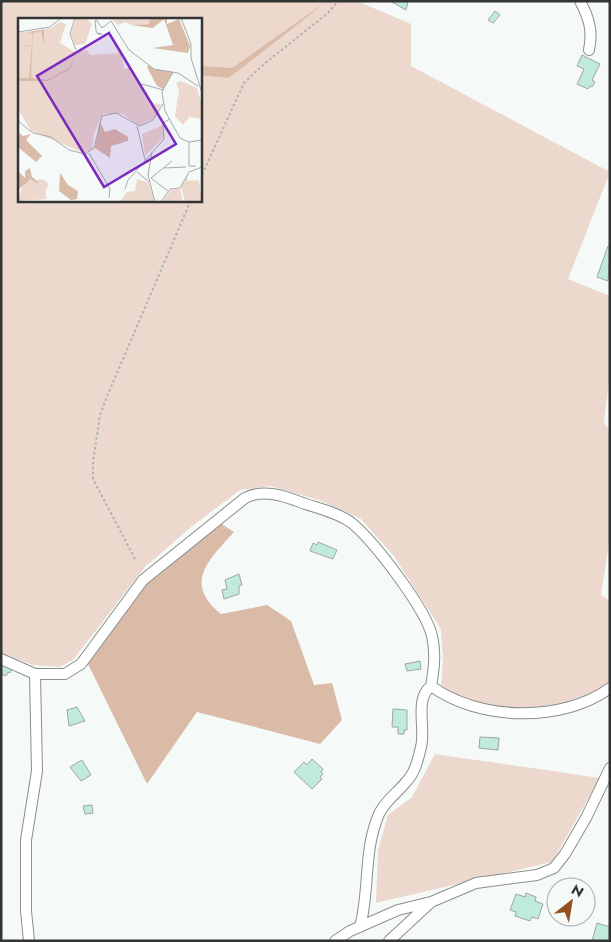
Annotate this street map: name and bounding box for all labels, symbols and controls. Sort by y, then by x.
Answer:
inset map [18,18,201,201]
north arrow [546,877,596,927]
text: N [568,879,588,902]

